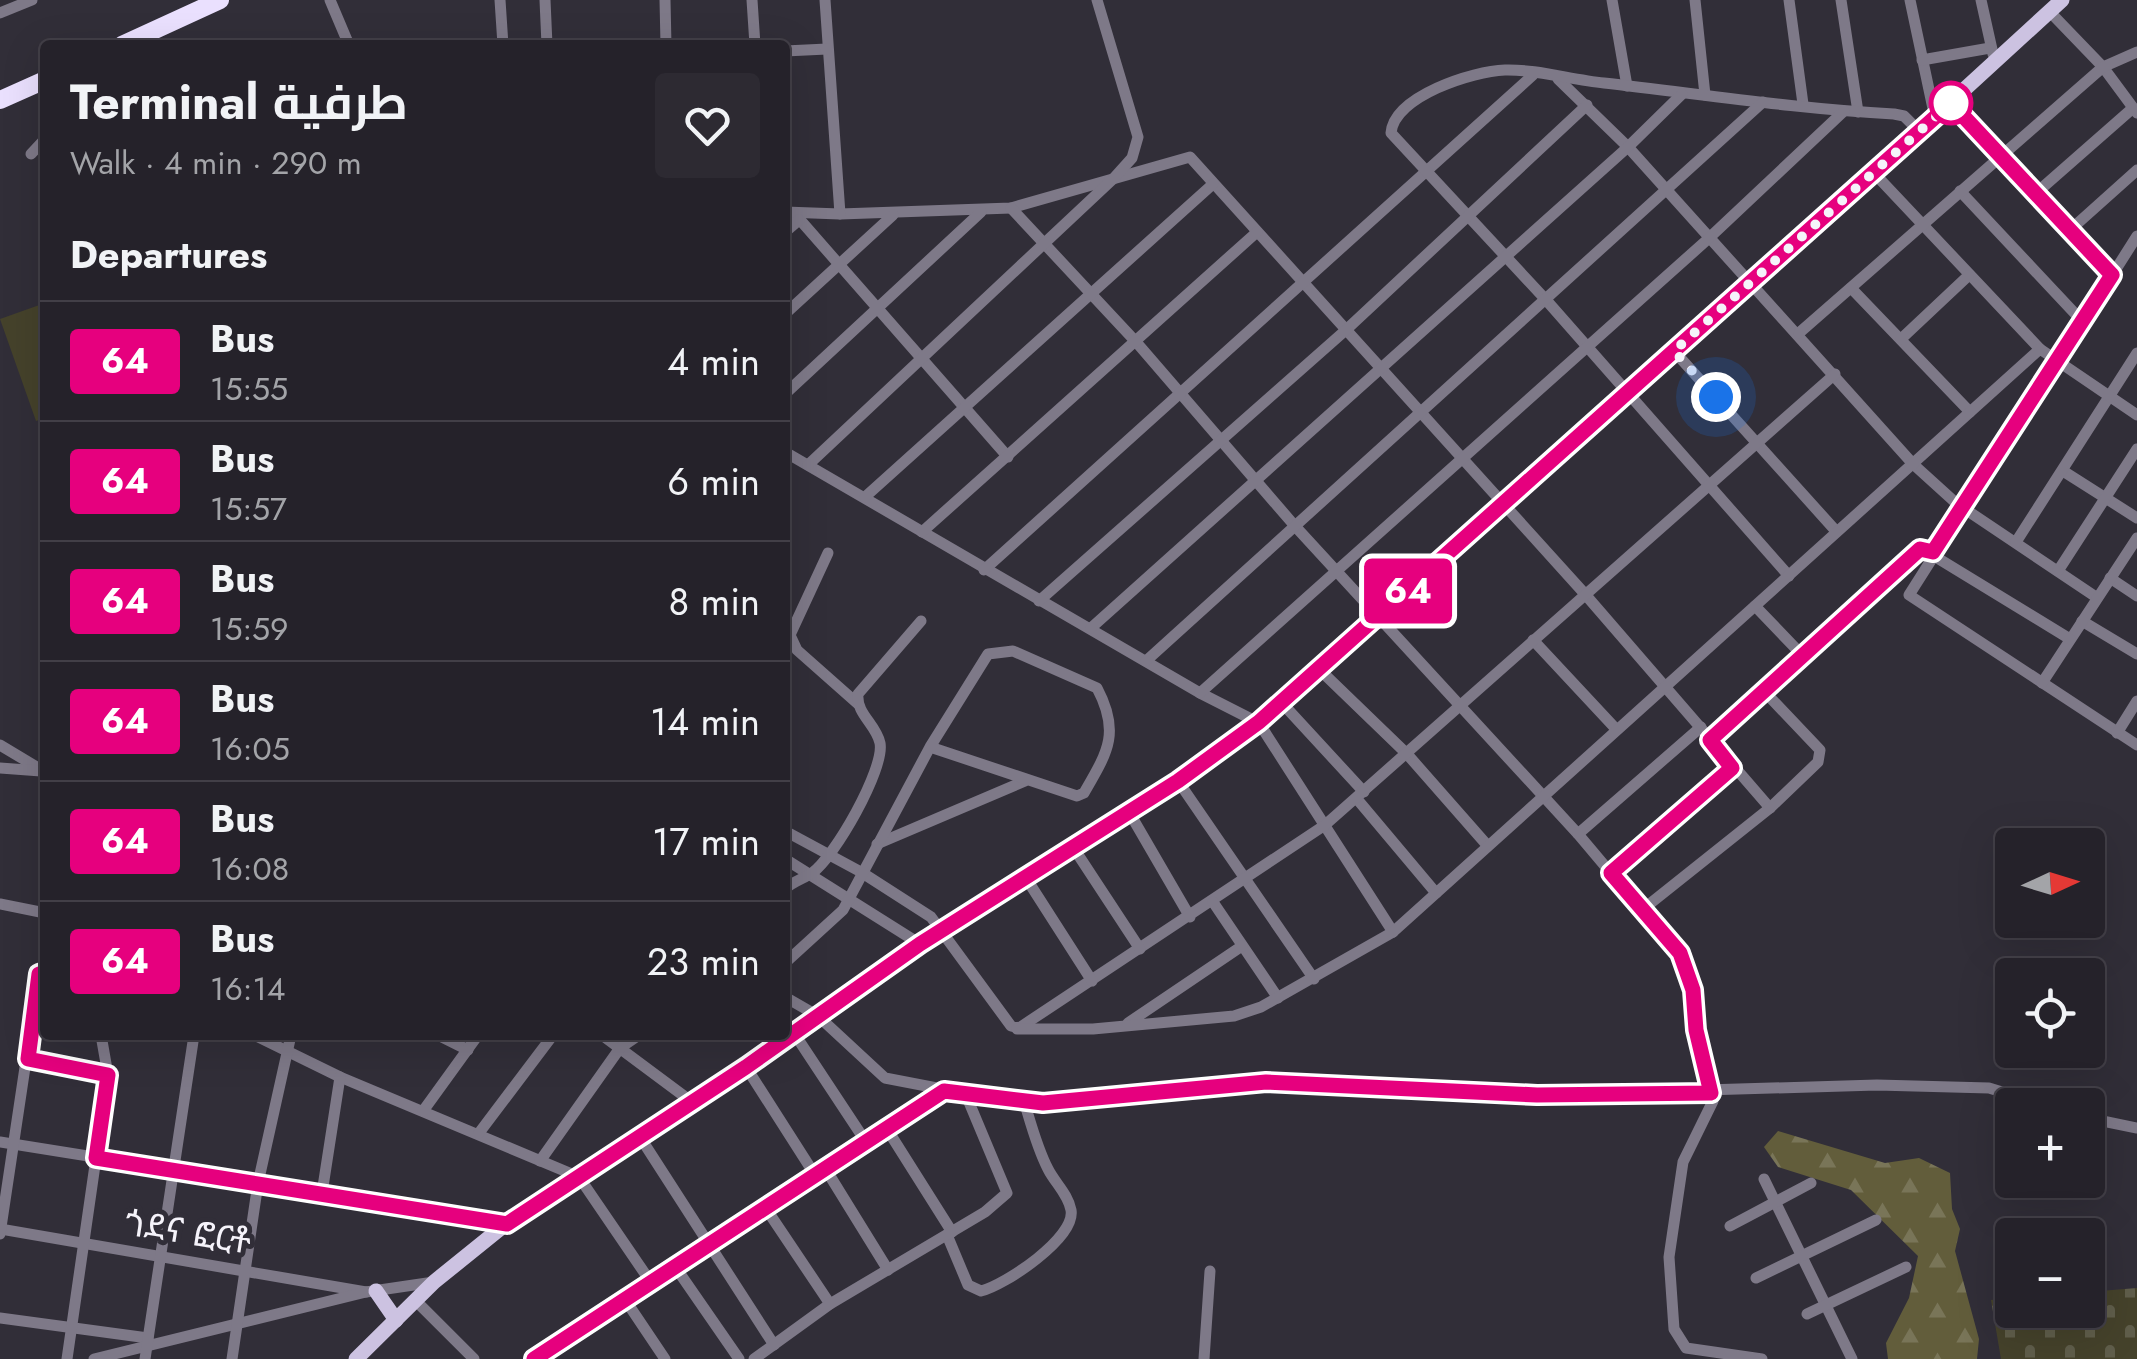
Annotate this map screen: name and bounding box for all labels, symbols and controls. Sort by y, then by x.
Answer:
text: Terminal طرفية [70,68,408,137]
button: heart [655,73,760,178]
unlabelled marker [1930,82,1972,124]
text: Walk · 4 min · 290 m [70,140,362,186]
text: Departures [70,227,267,282]
text: Bus [210,311,274,366]
text: 4 min [667,334,760,389]
text: 64 [101,336,149,386]
text: 15:55 [210,366,288,412]
your location [1691,372,1741,422]
text: Bus [210,431,274,486]
text: 6 min [667,454,760,509]
text: 64 [101,456,149,506]
text: 15:57 [210,486,287,532]
text: Bus [210,551,274,606]
line badge: 64 [1363,558,1453,624]
text: 64 [1384,566,1432,616]
text: 8 min [668,574,760,629]
text: 64 [101,576,149,626]
text: 15:59 [210,606,289,652]
text: Bus [210,671,274,726]
text: 14 min [650,694,760,749]
text: 64 [101,696,149,746]
text: 16:05 [210,726,290,772]
text: Bus [210,791,274,846]
text: 17 min [652,814,760,869]
text: 64 [101,816,149,866]
north arrow [1995,828,2105,938]
map controls [1995,828,2105,1328]
text: 16:08 [210,846,289,892]
text: Bus [210,911,274,966]
text: 23 min [647,934,760,989]
text: 64 [101,936,149,986]
button: locate [1995,958,2105,1068]
text: 16:14 [210,966,286,1012]
button: + [1995,1088,2105,1198]
street label: ጎደና ፎርቶ [121,1197,255,1267]
button: − [1995,1218,2105,1328]

